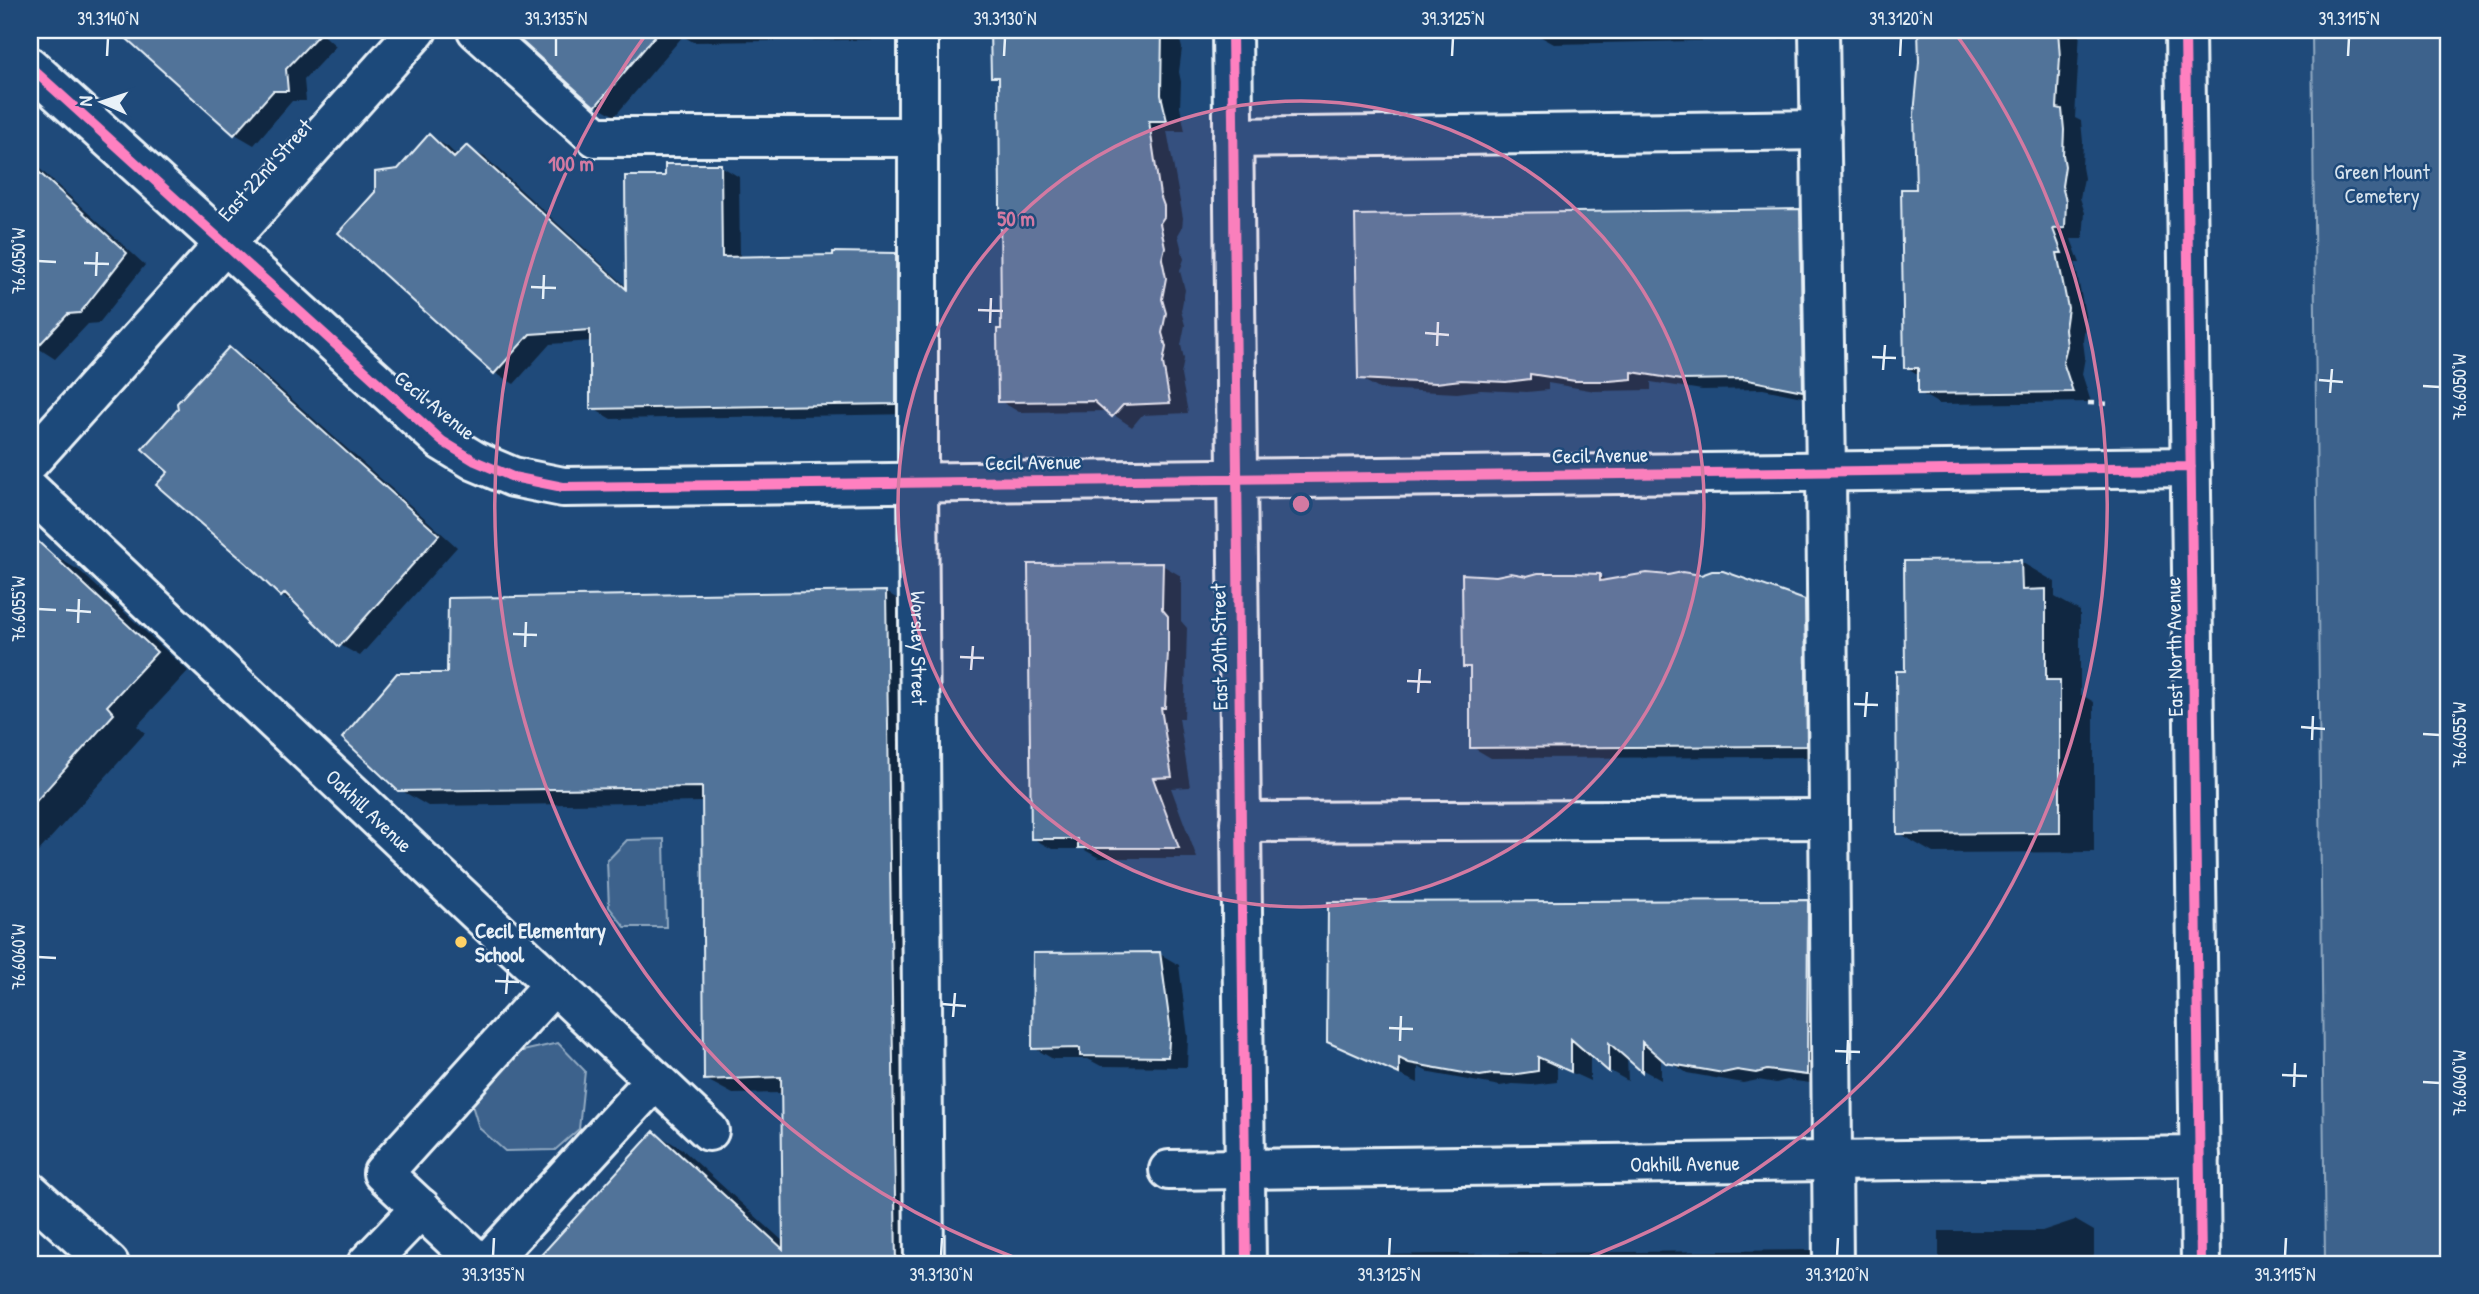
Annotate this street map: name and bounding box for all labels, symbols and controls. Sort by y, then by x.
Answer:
text: 39.3140°N [77,6,139,31]
text: 39.3135°N [525,6,587,31]
text: 39.3130°N [974,6,1037,31]
text: 39.3125°N [1422,6,1484,31]
text: 39.3120°N [1869,6,1933,31]
text: 39.3115°N [2318,6,2380,31]
north arrow [66,66,136,136]
text: N [72,95,98,107]
street label: East 22nd Street [211,112,319,228]
text: 100 m [548,149,594,178]
park label: Green Mount Cemetery [2334,157,2430,210]
text: 50 m [997,204,1035,233]
text: 76.6050°W [6,228,31,294]
text: 76.6050°W [2447,354,2472,420]
street label: Cecil Avenue [388,363,482,447]
street label: Cecil Avenue [1552,440,1648,470]
street label: Cecil Avenue [985,447,1081,477]
centre of rings [1289,492,1313,516]
text: 76.6055°W [6,576,31,642]
street label: East North Avenue [2158,577,2190,717]
street label: East 20th Street [1203,583,1235,711]
street label: Worsley Street [904,591,934,706]
text: 76.6055°W [2447,702,2472,768]
street label: Oakhill Avenue [320,762,419,859]
place label: Cecil Elementary School [475,916,606,969]
text: 76.6060°W [6,924,31,990]
marker: Cecil Elementary School [453,934,469,950]
text: 76.6060°W [2447,1050,2472,1116]
street label: Oakhill Avenue [1630,1148,1740,1178]
text: 39.3135°N [462,1262,524,1287]
text: 39.3130°N [910,1262,973,1287]
text: 39.3125°N [1358,1262,1420,1287]
text: 39.3120°N [1805,1262,1869,1287]
text: 39.3115°N [2254,1262,2316,1287]

